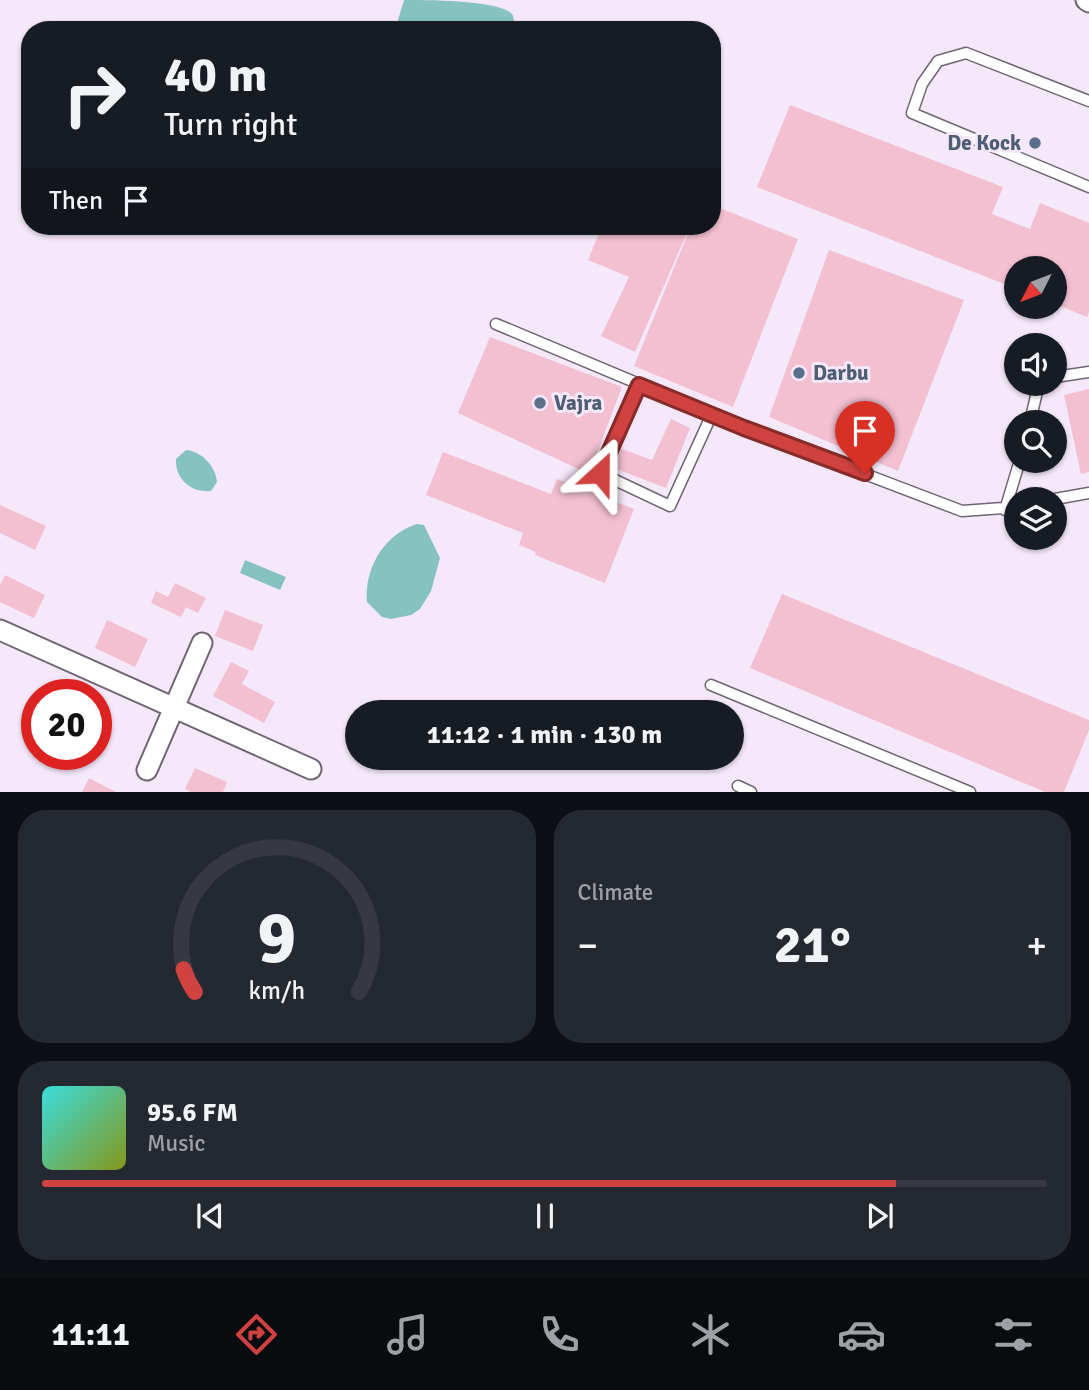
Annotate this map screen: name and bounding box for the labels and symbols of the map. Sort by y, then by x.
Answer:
place label: De Kock [947,130,1021,156]
marker: De Kock [1027,135,1043,151]
north arrow [1004,256,1068,318]
place label: Darbu [813,360,869,386]
marker: Darbu [791,365,807,381]
place label: Vajra [554,390,602,416]
marker: Vajra [532,395,548,411]
pin [835,401,895,473]
position arrow [563,436,637,510]
speed limit sign: 20 [21,679,112,770]

